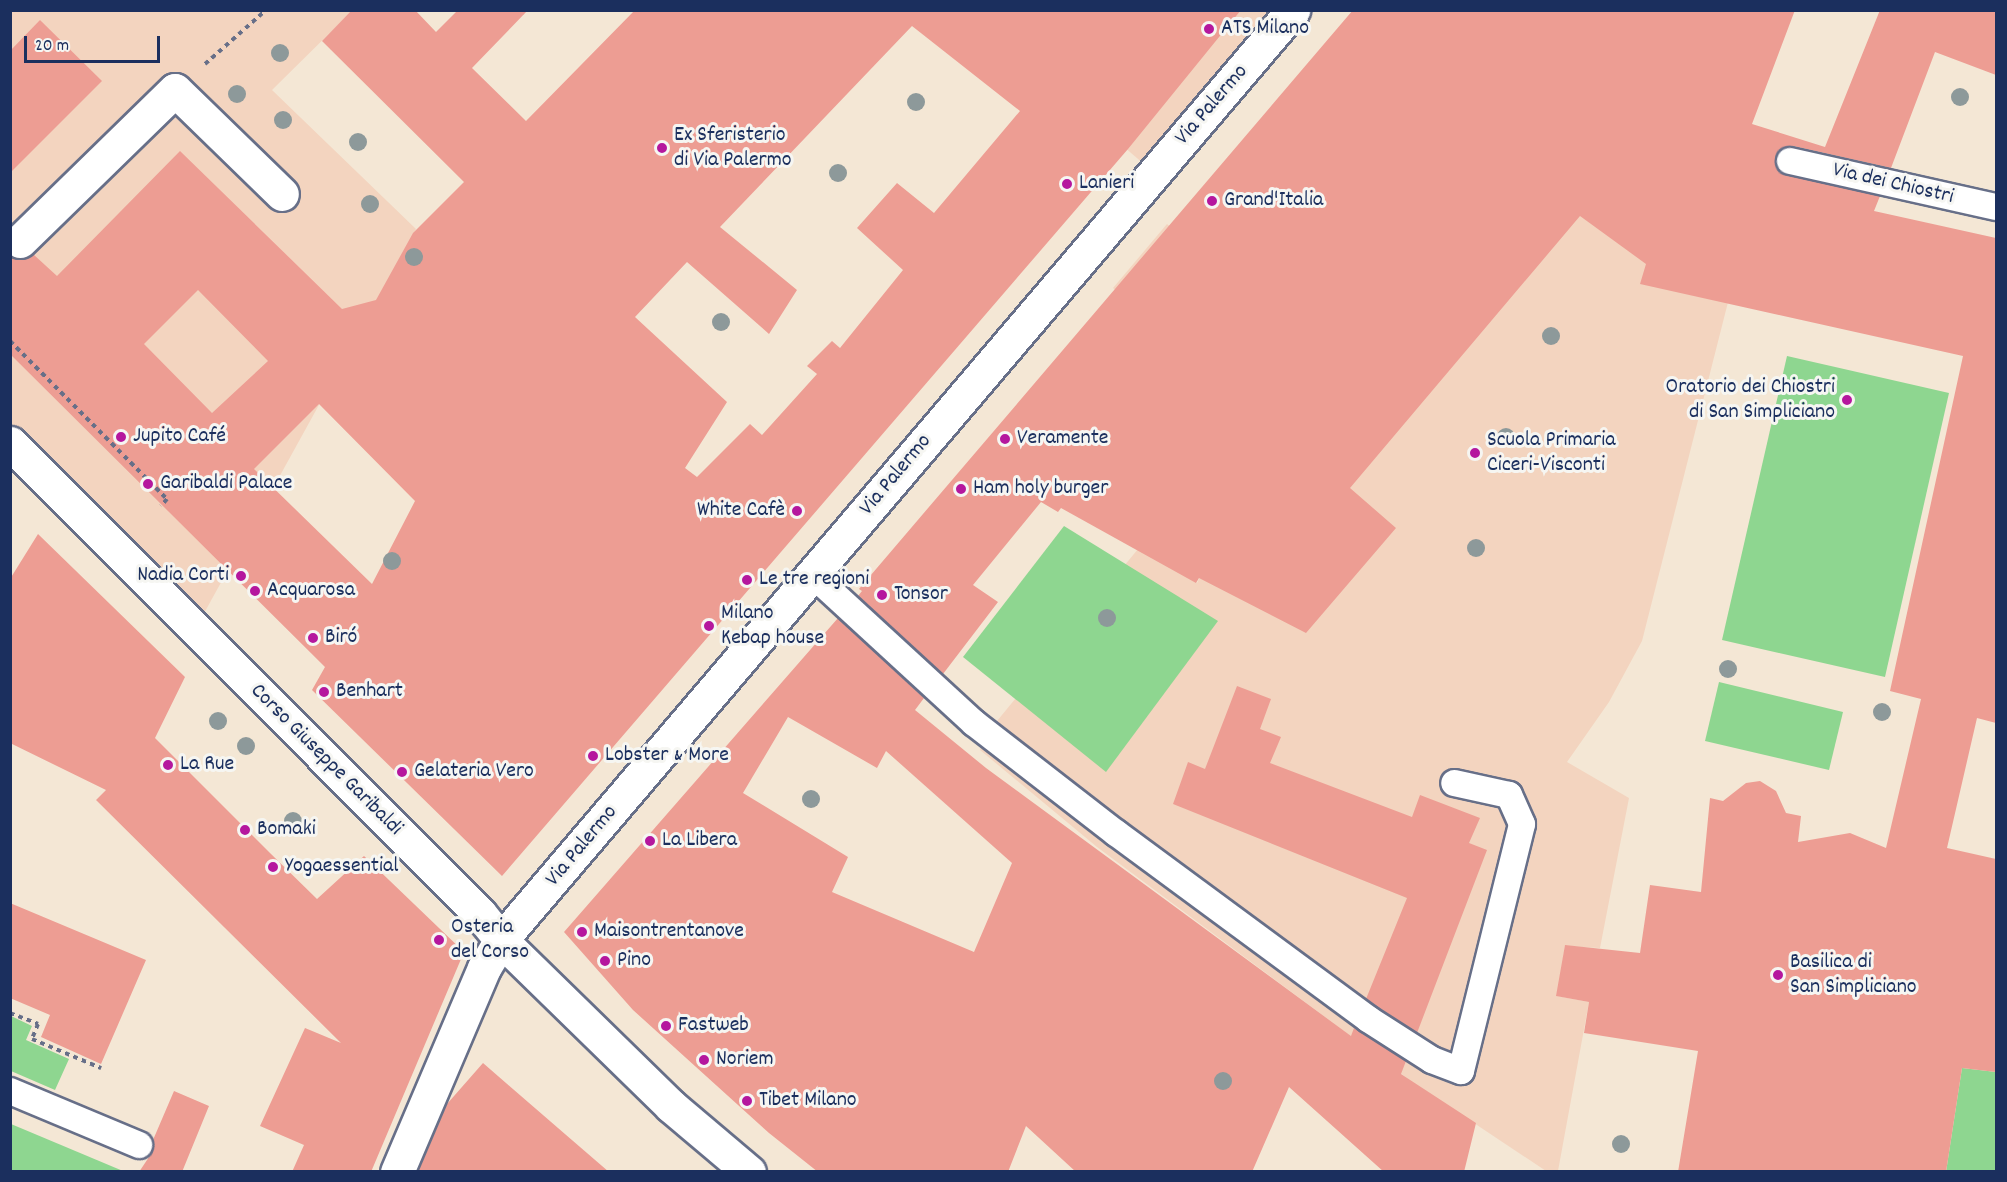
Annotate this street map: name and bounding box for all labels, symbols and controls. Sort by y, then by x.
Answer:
place label: ATS Milano [1221,16,1309,42]
marker: ATS Milano [1202,22,1216,36]
scale bar [27,24,164,62]
text: 20 m [35,34,69,59]
street label: Via Palermo [1170,59,1254,151]
place label: Ex Sferisterio di Via Palermo [674,122,792,174]
marker: Ex Sferisterio di Via Palermo [655,141,669,155]
street label: Via dei Chiostri [1830,157,1956,211]
place label: Lanieri [1079,171,1134,197]
marker: Lanieri [1060,177,1074,191]
place label: Grand'Italia [1224,188,1323,214]
marker: Grand'Italia [1205,194,1219,208]
place label: Oratorio dei Chiostri di San Simpliciano [1666,374,1835,426]
marker: Oratorio dei Chiostri di San Simpliciano [1840,393,1854,407]
place label: Jupito Café [133,424,226,450]
place label: Veramente [1017,426,1108,452]
place label: Scuola Primaria Ciceri-Visconti [1487,427,1616,478]
street label: Via Palermo [854,429,938,521]
marker: Jupito Café [114,430,128,444]
marker: Veramente [998,432,1012,446]
marker: Scuola Primaria Ciceri-Visconti [1468,446,1482,460]
place label: Garibaldi Palace [160,471,292,497]
place label: Ham holy burger [973,476,1108,502]
marker: Garibaldi Palace [141,477,155,491]
marker: Ham holy burger [954,482,968,496]
place label: White Cafè [697,498,785,524]
marker: White Cafè [790,504,804,518]
place label: Nadia Corti [137,563,229,589]
place label: Le tre regioni [759,567,869,593]
marker: Nadia Corti [234,569,248,583]
marker: Le tre regioni [740,573,754,587]
place label: Acquarosa [267,578,355,604]
place label: Tonsor [894,582,948,608]
marker: Acquarosa [248,584,262,598]
marker: Tonsor [875,588,889,602]
place label: Milano Kebap house [721,600,824,652]
marker: Milano Kebap house [702,619,716,633]
place label: Biró [325,625,357,651]
marker: Biró [306,631,320,645]
street label: Corso Giuseppe Garibaldi [244,678,408,842]
place label: Benhart [336,679,403,705]
marker: Benhart [317,685,331,699]
place label: Lobster & More [605,743,729,769]
marker: Lobster & More [586,749,600,763]
place label: La Rue [180,752,234,778]
marker: La Rue [161,758,175,772]
place label: Gelateria Vero [414,759,534,785]
marker: Gelateria Vero [395,765,409,779]
street label: Via Palermo [540,800,624,892]
place label: Bomaki [257,817,316,843]
marker: Bomaki [238,823,252,837]
place label: La Libera [662,828,737,854]
marker: La Libera [643,834,657,848]
place label: Yogaessential [285,854,399,880]
marker: Yogaessential [266,860,280,874]
place label: Osteria del Corso [451,914,529,966]
place label: Maisontrentanove [594,919,744,945]
marker: Maisontrentanove [575,925,589,939]
marker: Osteria del Corso [432,933,446,947]
place label: Pino [617,948,651,974]
place label: Basilica di San Simpliciano [1790,949,1917,1000]
marker: Pino [598,954,612,968]
marker: Basilica di San Simpliciano [1771,968,1785,982]
place label: Fastweb [678,1013,749,1039]
marker: Fastweb [659,1019,673,1033]
place label: Noriem [716,1047,774,1073]
marker: Noriem [697,1053,711,1067]
place label: Tibet Milano [759,1088,857,1114]
marker: Tibet Milano [740,1094,754,1108]

